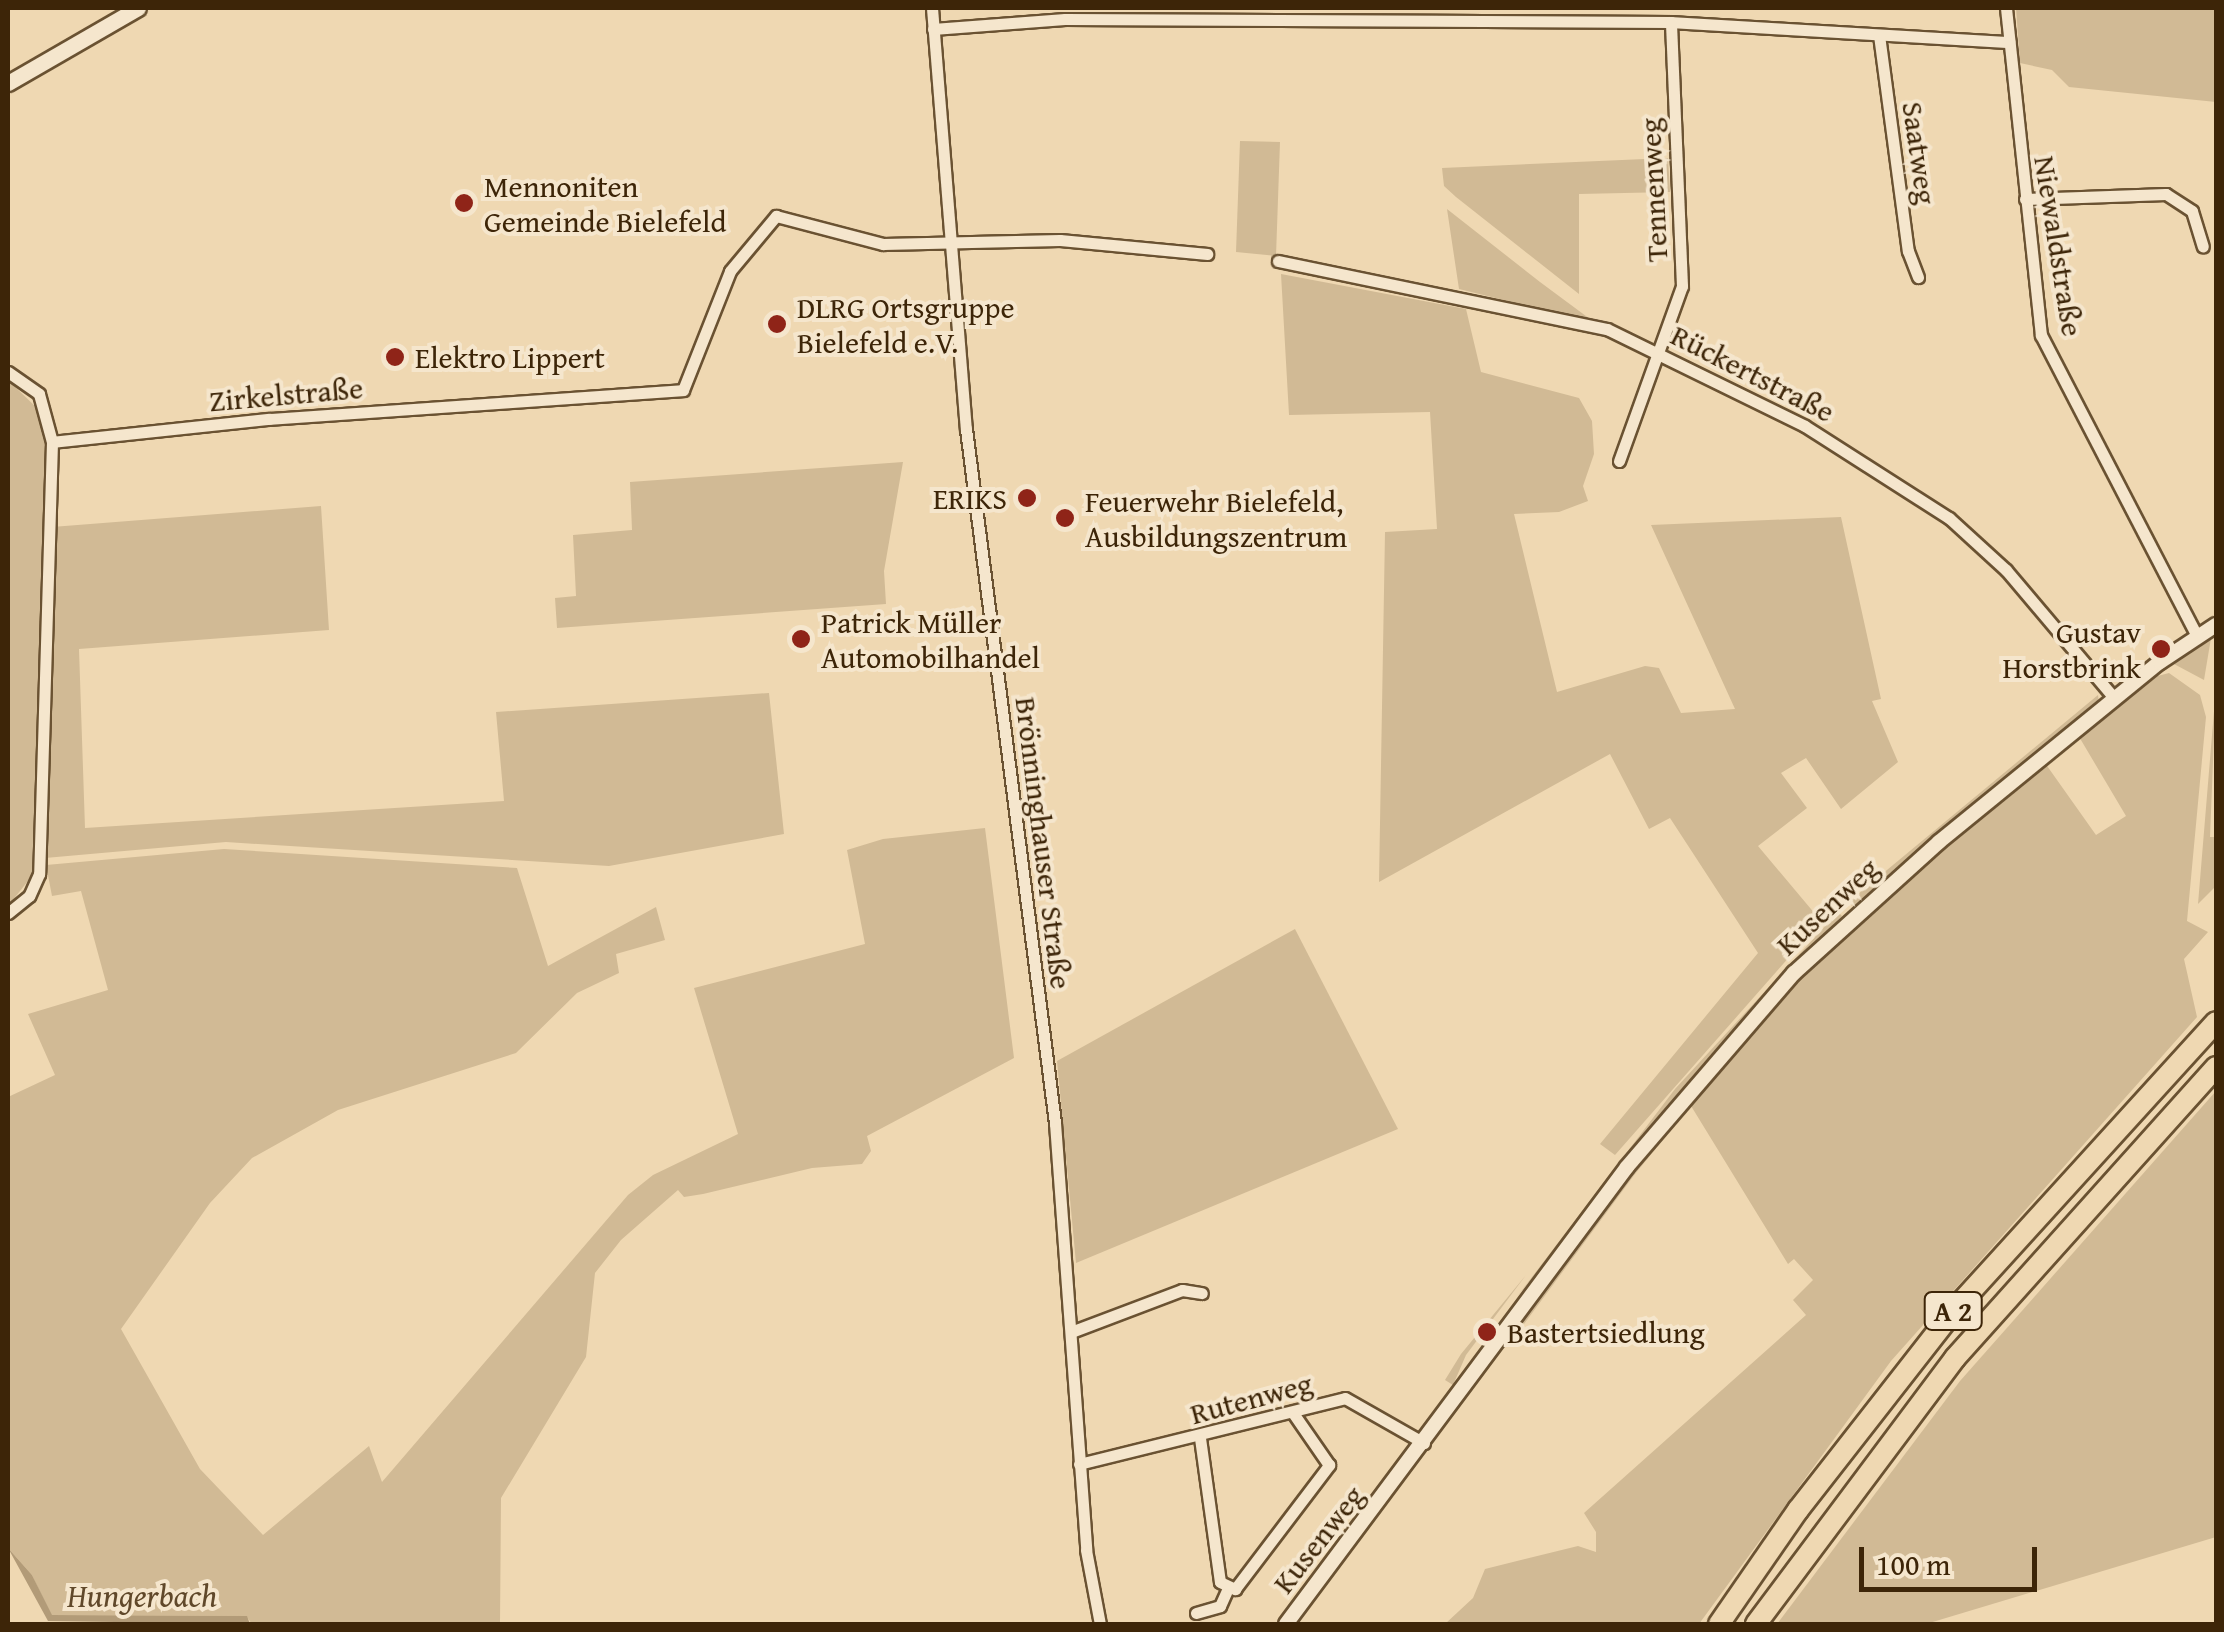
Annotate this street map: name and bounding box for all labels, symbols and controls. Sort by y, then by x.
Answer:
street label: Saatweg [1895,99,1945,207]
street label: Tennenweg [1631,117,1675,263]
street label: Niewaldstraße [2027,153,2091,339]
place label: Mennoniten Gemeinde Bielefeld [484,168,726,238]
marker: Mennoniten Gemeinde Bielefeld [453,192,475,214]
place label: DLRG Ortsgruppe Bielefeld e.V. [797,289,1014,360]
marker: DLRG Ortsgruppe Bielefeld e.V. [766,313,788,335]
street label: Rückertstraße [1665,316,1841,430]
place label: Elektro Lippert [415,339,605,375]
marker: Elektro Lippert [384,346,406,368]
street label: Zirkelstraße [208,369,364,419]
place label: ERIKS [933,480,1007,516]
place label: Feuerwehr Bielefeld, Ausbildungszentrum [1085,483,1347,554]
marker: ERIKS [1016,487,1038,509]
marker: Feuerwehr Bielefeld, Ausbildungszentrum [1054,507,1076,529]
place label: Patrick Müller Automobilhandel [821,604,1040,674]
place label: Gustav Horstbrink [2003,614,2141,684]
marker: Patrick Müller Automobilhandel [790,628,812,650]
marker: Gustav Horstbrink [2150,638,2172,660]
street label: Brönninghauser Straße [1008,695,1080,991]
street label: Kusenweg [1768,850,1886,962]
road number: A 2 [1923,1288,1983,1334]
place label: Bastertsiedlung [1507,1314,1705,1350]
marker: Bastertsiedlung [1476,1321,1498,1343]
street label: Rutenweg [1186,1364,1316,1432]
street label: Kusenweg [1265,1478,1371,1600]
scale bar [1864,1527,2042,1589]
text: 100 m [1876,1542,1950,1586]
water label: Hungerbach [67,1577,217,1615]

